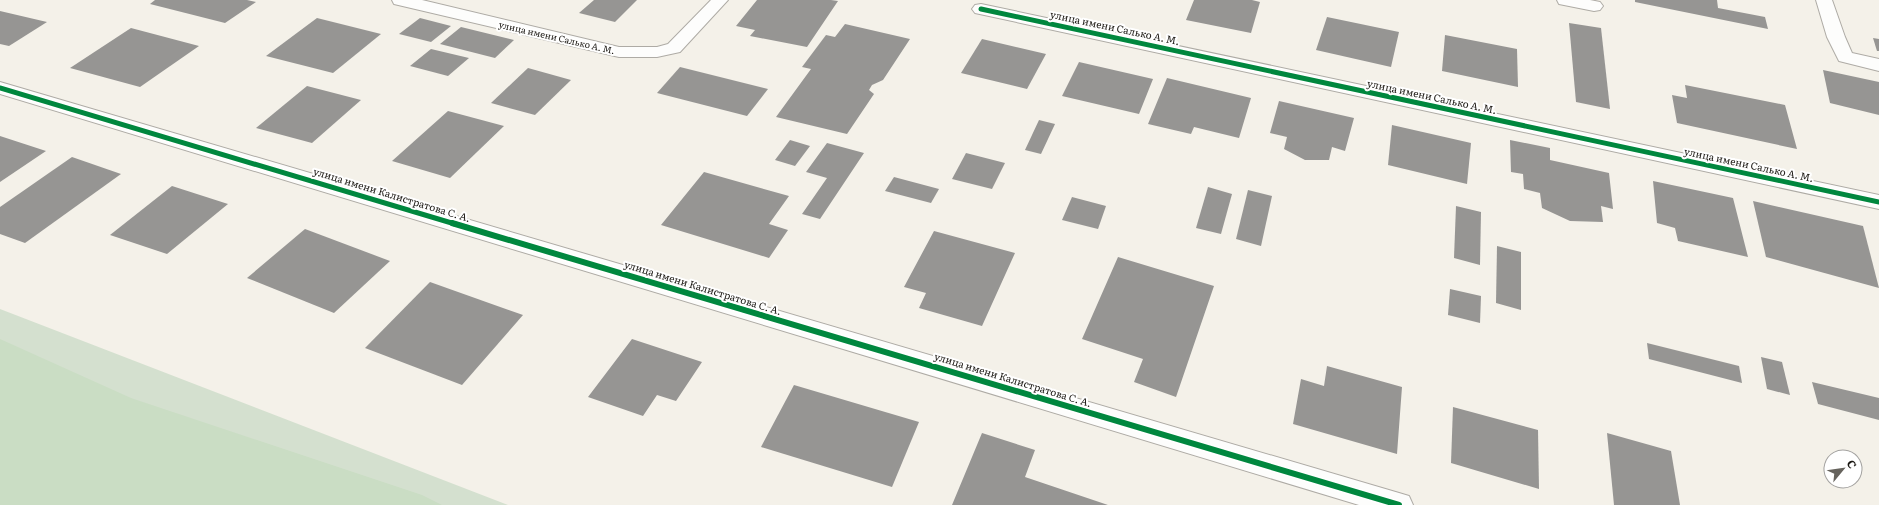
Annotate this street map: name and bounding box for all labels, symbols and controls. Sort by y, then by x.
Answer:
street label: улица имени Салько А. М. [1049,6,1181,48]
street label: улица имени Салько А. М. [498,17,616,57]
street label: улица имени Салько А. М. [1366,75,1498,117]
street label: улица имени Салько А. М. [1683,143,1815,185]
street label: улица имени Калистратова С. А. [312,163,472,225]
street label: улица имени Калистратова С. А. [623,256,783,318]
street label: улица имени Калистратова С. А. [933,348,1093,410]
north arrow [1823,449,1863,489]
text: С [1844,456,1862,471]

